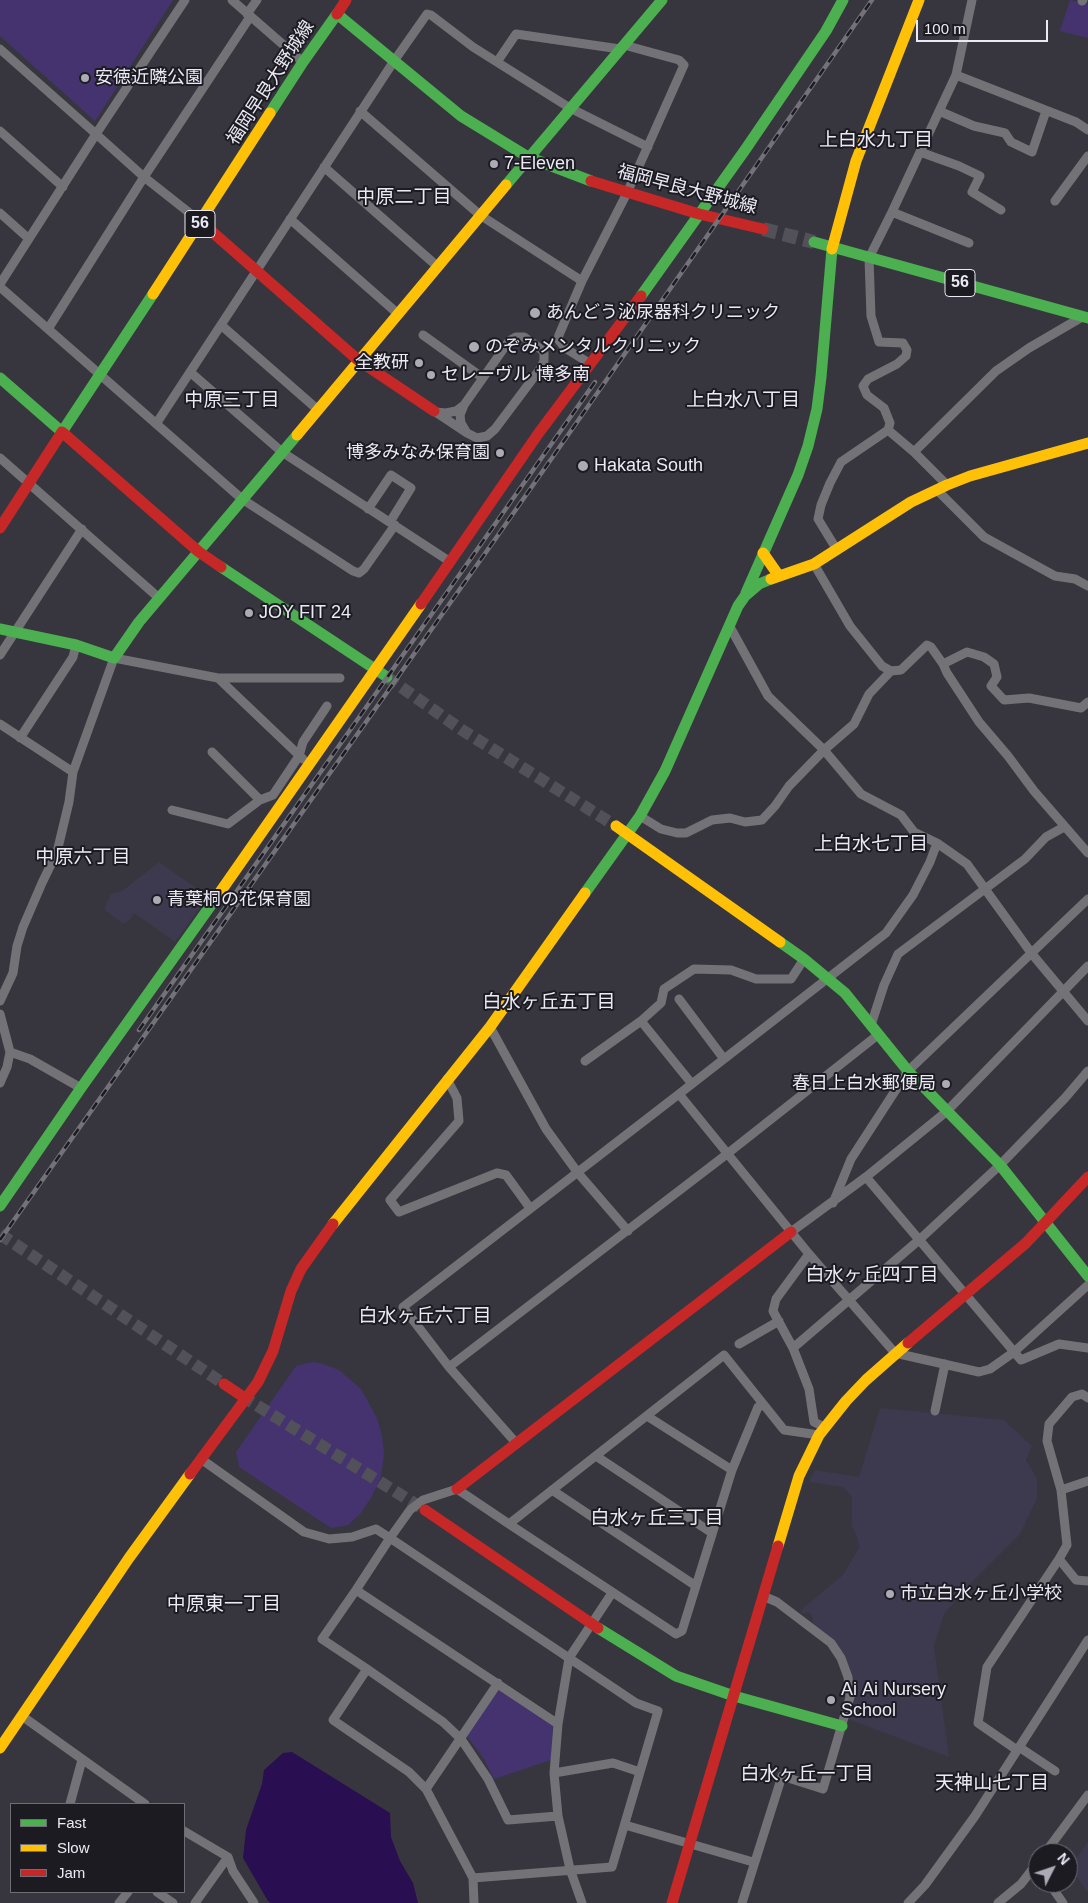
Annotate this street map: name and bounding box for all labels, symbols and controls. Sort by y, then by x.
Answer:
scale bar [918,10,1050,42]
street label: 福岡早良大野城線 [223,17,319,149]
text: 100 m [924,20,966,37]
place label: 安徳近隣公園 [95,67,203,89]
marker: 安徳近隣公園 [79,72,91,84]
district label: 上白水九丁目 [819,130,933,152]
place label: 7-Eleven [504,153,575,175]
marker: 7-Eleven [488,158,500,170]
street label: 福岡早良大野城線 [615,161,759,219]
district label: 中原二丁目 [357,187,451,209]
road number: 56 [185,210,215,238]
road number: 56 [945,270,975,296]
place label: あんどう泌尿器科クリニック [546,302,780,324]
marker: あんどう泌尿器科クリニック [528,306,542,320]
place label: のぞみメンタルクリニック [485,336,701,358]
marker: のぞみメンタルクリニック [467,340,481,354]
place label: 全教研 [355,352,409,374]
marker: 全教研 [413,357,425,369]
place label: セレーヴル 博多南 [441,364,590,386]
marker: セレーヴル 博多南 [425,369,437,381]
district label: 中原三丁目 [185,390,279,412]
district label: 上白水八丁目 [686,390,800,412]
place label: 博多みなみ保育園 [346,442,490,464]
marker: 博多みなみ保育園 [494,447,506,459]
place label: Hakata South [594,455,703,477]
marker: Hakata South [576,459,590,473]
place label: JOY FIT 24 [259,602,351,624]
marker: JOY FIT 24 [243,607,255,619]
district label: 上白水七丁目 [814,834,928,856]
district label: 中原六丁目 [36,847,130,869]
place label: 青葉桐の花保育園 [167,889,311,911]
marker: 青葉桐の花保育園 [151,894,163,906]
district label: 白水ヶ丘五丁目 [483,992,615,1014]
place label: 春日上白水郵便局 [792,1073,936,1095]
marker: 春日上白水郵便局 [940,1078,952,1090]
district label: 白水ヶ丘四丁目 [806,1265,938,1287]
district label: 白水ヶ丘六丁目 [359,1306,491,1328]
district label: 白水ヶ丘三丁目 [591,1508,723,1530]
place label: 市立白水ヶ丘小学校 [900,1583,1062,1605]
marker: 市立白水ヶ丘小学校 [884,1588,896,1600]
district label: 中原東一丁目 [167,1594,281,1616]
place label: Ai Ai Nursery School [841,1679,946,1722]
marker: Ai Ai Nursery School [825,1694,837,1706]
district label: 白水ヶ丘一丁目 [741,1764,873,1786]
district label: 天神山七丁目 [935,1773,1049,1795]
legend [10,1803,185,1893]
text: Fast [57,1814,86,1831]
text: Slow [57,1839,90,1856]
north arrow [1028,1843,1078,1893]
text: N [1054,1850,1073,1868]
text: Jam [57,1864,85,1881]

